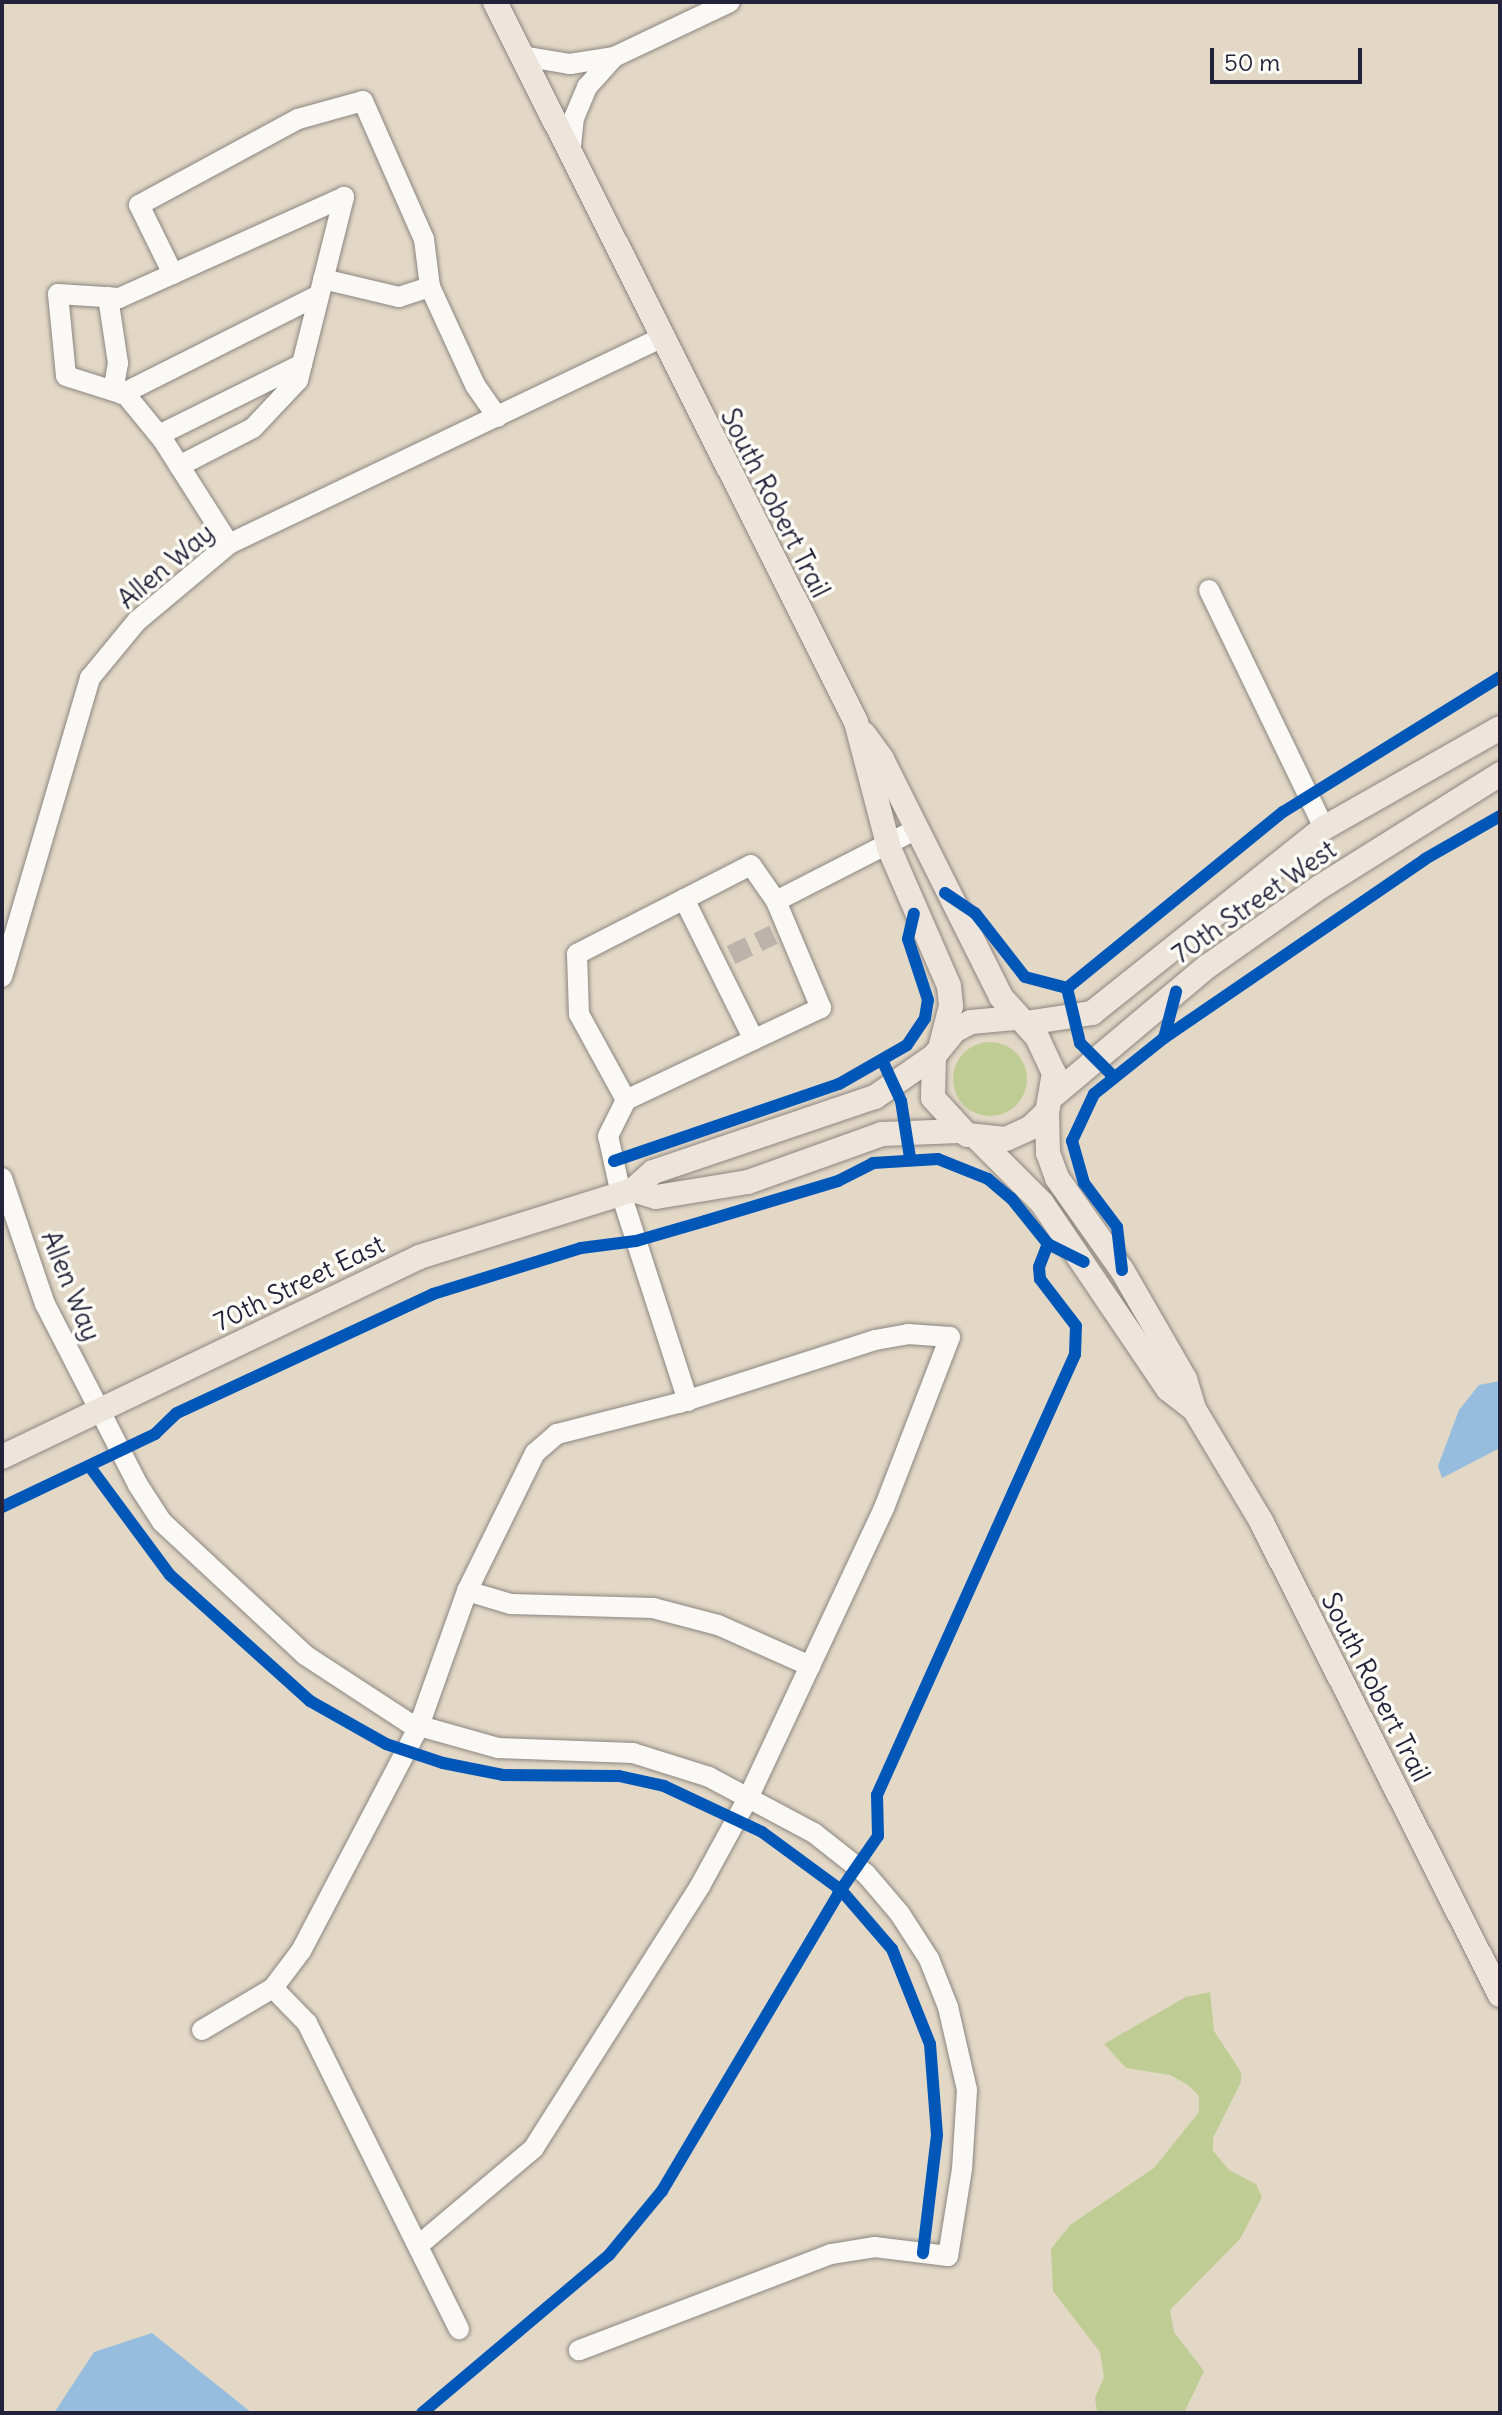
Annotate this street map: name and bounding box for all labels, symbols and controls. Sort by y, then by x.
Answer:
scale bar [1214,32,1366,82]
text: 50 m [1224,47,1280,77]
street label: South Robert Trail [714,403,836,603]
street label: Allen Way [112,517,220,615]
street label: 70th Street West [1166,834,1342,970]
street label: Allen Way [35,1226,107,1346]
street label: 70th Street East [209,1228,389,1338]
street label: South Robert Trail [1315,1587,1437,1787]

